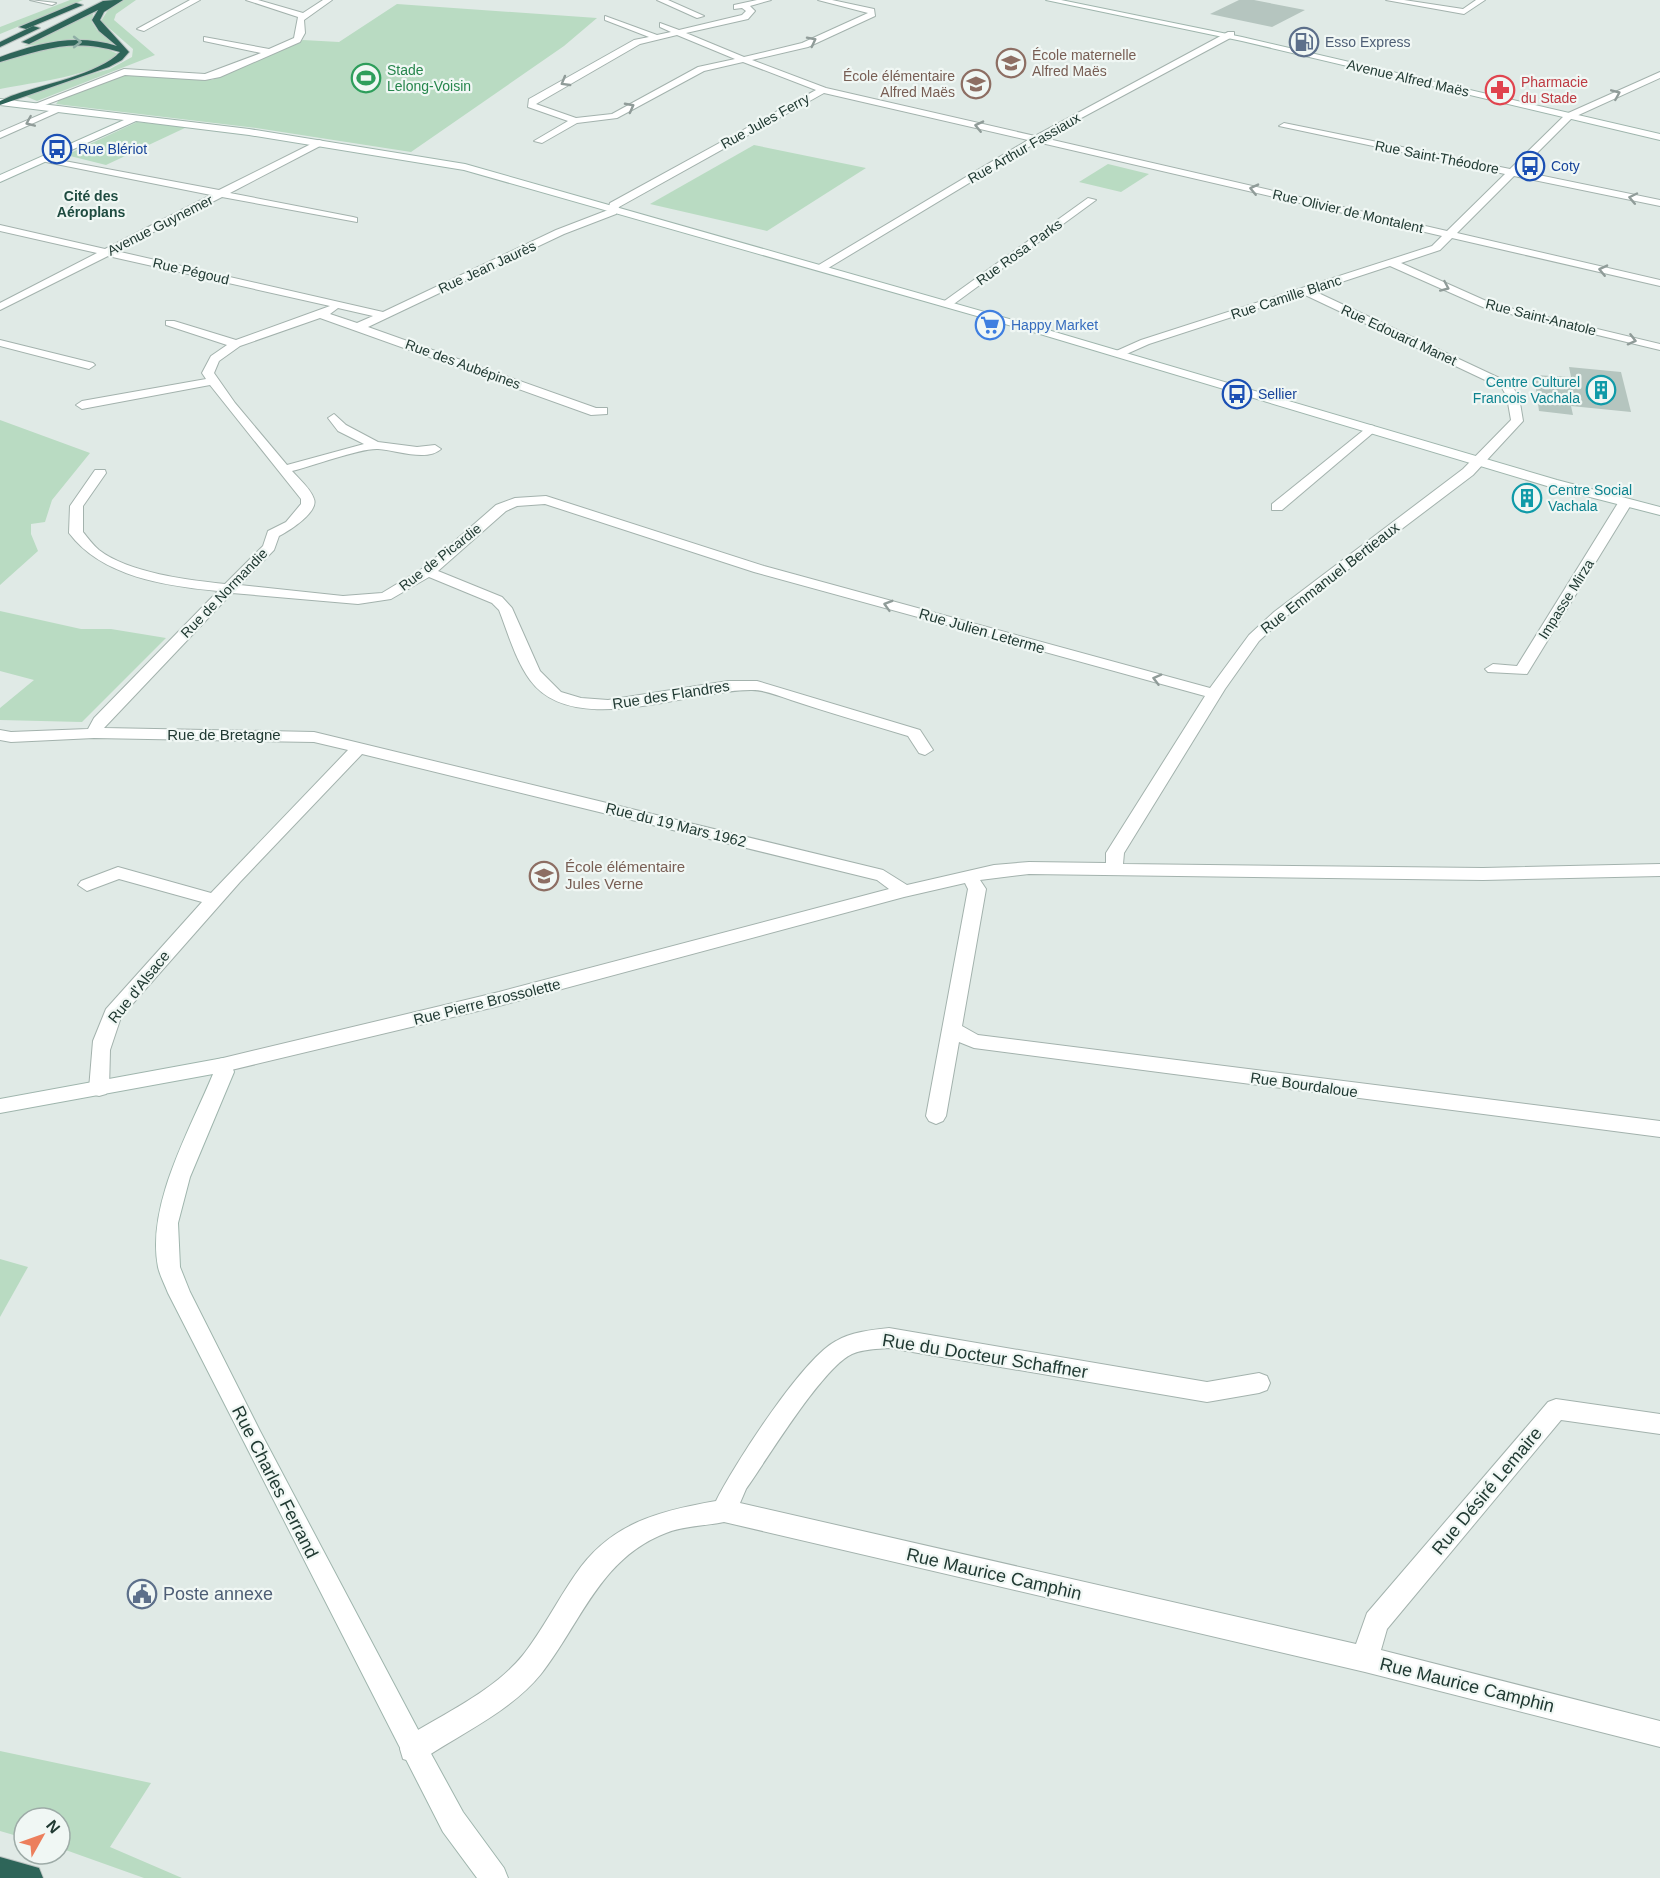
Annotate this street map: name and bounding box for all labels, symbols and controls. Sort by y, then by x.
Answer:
fuel station icon: Esso Express [1288,26,1320,58]
place label: Esso Express [1325,34,1411,50]
one-way arrow [72,36,81,48]
one-way arrow [806,37,816,48]
school or university icon: École maternelle Alfred Maës [995,47,1027,79]
place label: École maternelle Alfred Maës [1032,47,1136,79]
street label: Avenue Alfred Maës [1345,56,1471,100]
sports icon: Stade Lelong-Voisin [350,62,382,94]
place label: Stade Lelong-Voisin [387,62,471,94]
place label: École élémentaire Alfred Maës [843,68,955,100]
school or university icon: École élémentaire Alfred Maës [960,68,992,100]
one-way arrow [561,74,571,86]
pharmacy icon: Pharmacie du Stade [1484,74,1516,106]
place label: Pharmacie du Stade [1521,74,1588,106]
one-way arrow [1610,89,1621,101]
street label: Rue Jules Ferry [718,90,812,152]
one-way arrow [624,103,635,114]
street label: Rue Arthur Fassiaux [965,109,1083,187]
one-way arrow [26,115,37,127]
one-way arrow [974,121,984,134]
bus stop icon: Rue Blériot [41,133,73,165]
street label: Rue Saint-Théodore [1374,137,1501,177]
place label: Rue Blériot [78,141,147,157]
bus stop icon: Coty [1514,150,1546,182]
place label: Coty [1551,158,1580,174]
one-way arrow [1249,184,1259,197]
street label: Rue Olivier de Montalent [1271,186,1425,236]
district label: Cité des Aéroplans [57,188,125,220]
street label: Avenue Guynemer [104,191,216,259]
one-way arrow [1629,192,1639,205]
street label: Rue Rosa Parks [973,216,1065,288]
street label: Rue Jean Jaurès [436,237,538,297]
street label: Rue Pégoud [151,254,231,288]
one-way arrow [1598,265,1608,278]
street label: Rue Camille Blanc [1229,272,1343,322]
one-way arrow [1439,280,1450,292]
street label: Rue Saint-Anatole [1484,295,1598,339]
street label: Rue Edouard Manet [1339,301,1459,369]
supermarket icon: Happy Market [974,309,1006,341]
place label: Happy Market [1011,317,1098,333]
one-way arrow [1627,333,1637,346]
street label: Rue des Aubépines [403,336,523,392]
place label: Centre Culturel Francois Vachala [1473,374,1580,406]
building icon: Centre Culturel Francois Vachala [1585,374,1617,406]
bus stop icon: Sellier [1221,378,1253,410]
place label: Sellier [1258,386,1297,402]
building icon: Centre Social Vachala [1511,482,1543,514]
place label: Centre Social Vachala [1548,482,1632,514]
street label: Rue Emmanuel Bertieaux [1257,518,1403,637]
street label: Rue de Picardie [396,520,484,594]
street label: Rue de Normandie [177,545,271,641]
street label: Impasse Mirza [1535,556,1597,642]
one-way arrow [883,600,894,612]
street label: Rue Julien Leterme [917,604,1047,657]
one-way arrow [1153,674,1163,686]
street label: Rue des Flandres [611,677,731,712]
street label: Rue de Bretagne [167,726,281,743]
street label: Rue du 19 Mars 1962 [604,799,748,850]
place label: École élémentaire Jules Verne [565,858,685,892]
school or university icon: École élémentaire Jules Verne [528,860,560,892]
street label: Rue d'Alsace [104,947,173,1026]
street label: Rue Pierre Brossolette [412,975,562,1028]
street label: Rue Bourdaloue [1249,1069,1359,1100]
street label: Rue du Docteur Schaffner [881,1330,1089,1382]
street label: Rue Charles Ferrand [228,1403,322,1561]
street label: Rue Désiré Lemaire [1428,1423,1546,1559]
street label: Rue Maurice Camphin [905,1544,1083,1604]
public building icon: Poste annexe [126,1578,158,1610]
place label: Poste annexe [163,1584,273,1604]
street label: Rue Maurice Camphin [1378,1654,1556,1716]
north arrow [12,1806,72,1866]
text: N [43,1817,63,1837]

